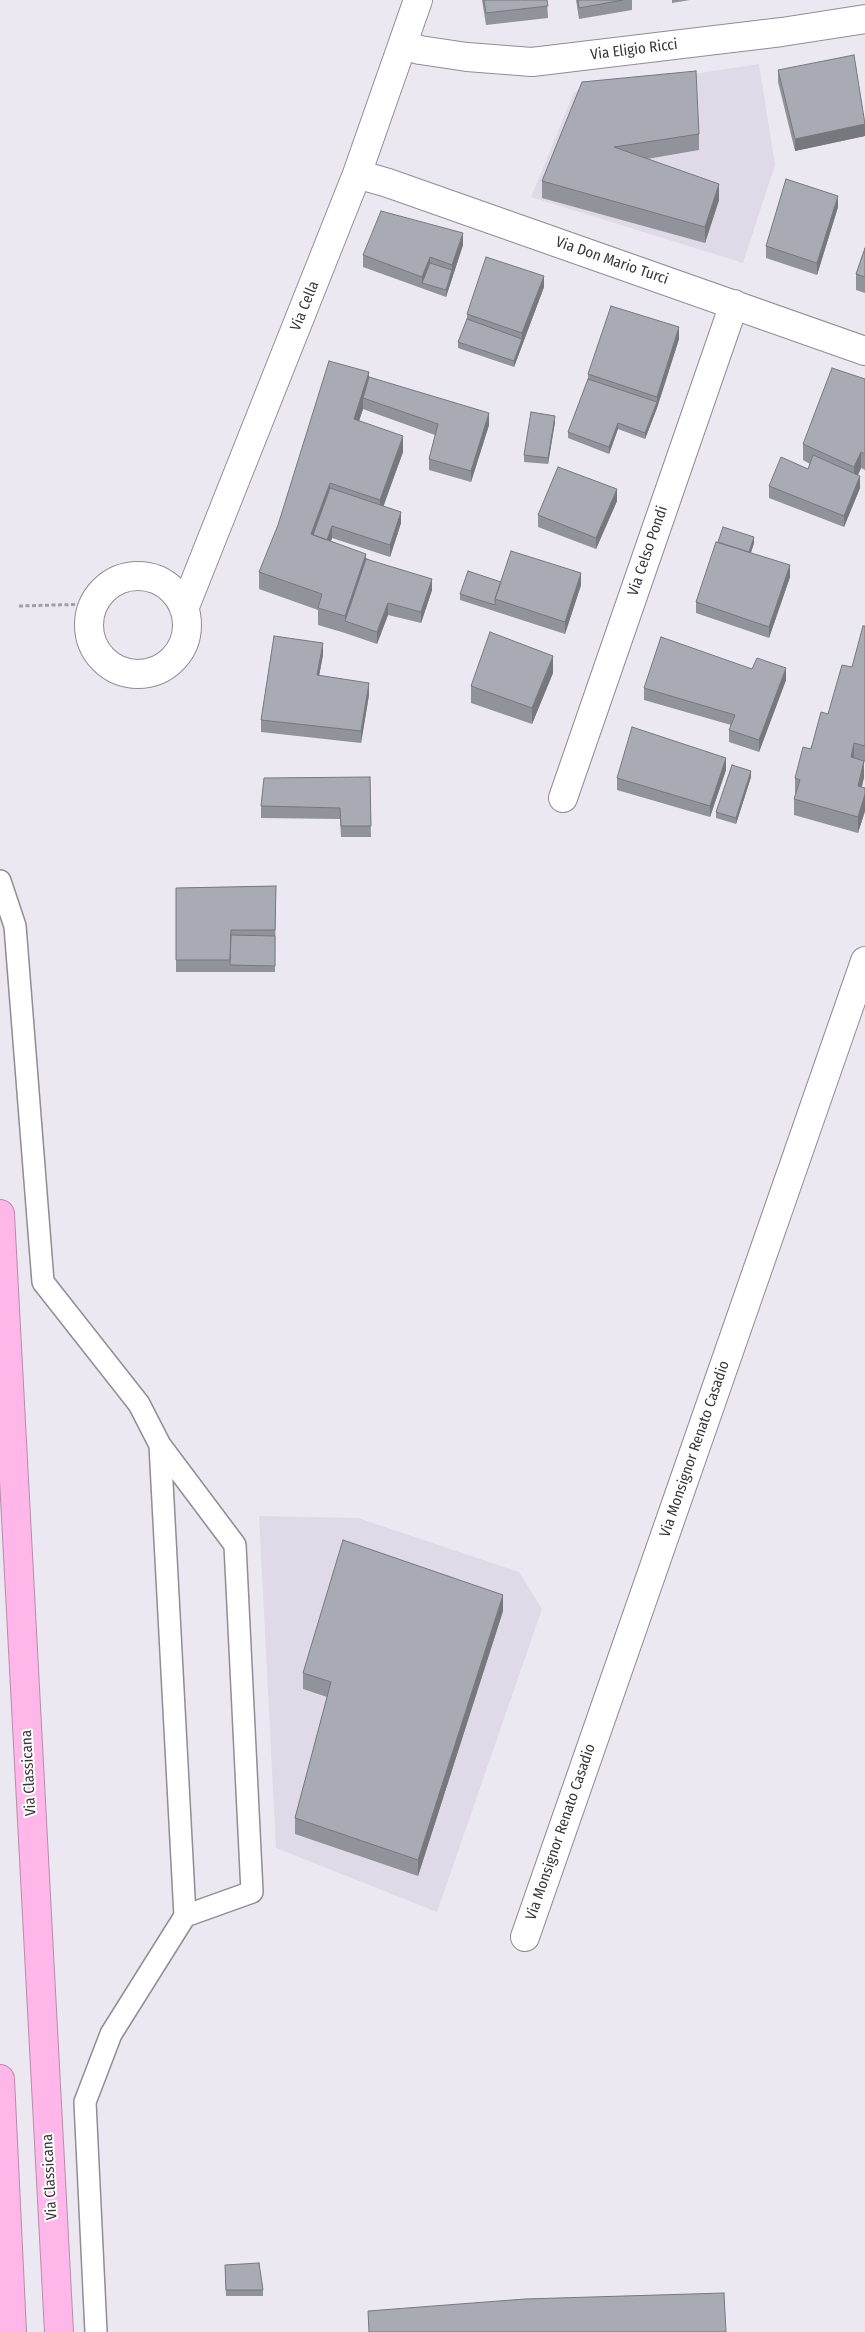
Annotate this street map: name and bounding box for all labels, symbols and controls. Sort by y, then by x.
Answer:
street label: Via Eligio Ricci [589,36,679,64]
street label: Via Don Mario Turci [553,233,671,289]
street label: Via Cella [287,278,323,334]
street label: Via Celso Pondi [624,504,672,598]
street label: Via Monsignor Renato Casadio [656,1358,734,1540]
street label: Via Classicana [18,1729,40,1817]
street label: Via Monsignor Renato Casadio [522,1741,600,1923]
street label: Via Classicana [39,2133,61,2221]

